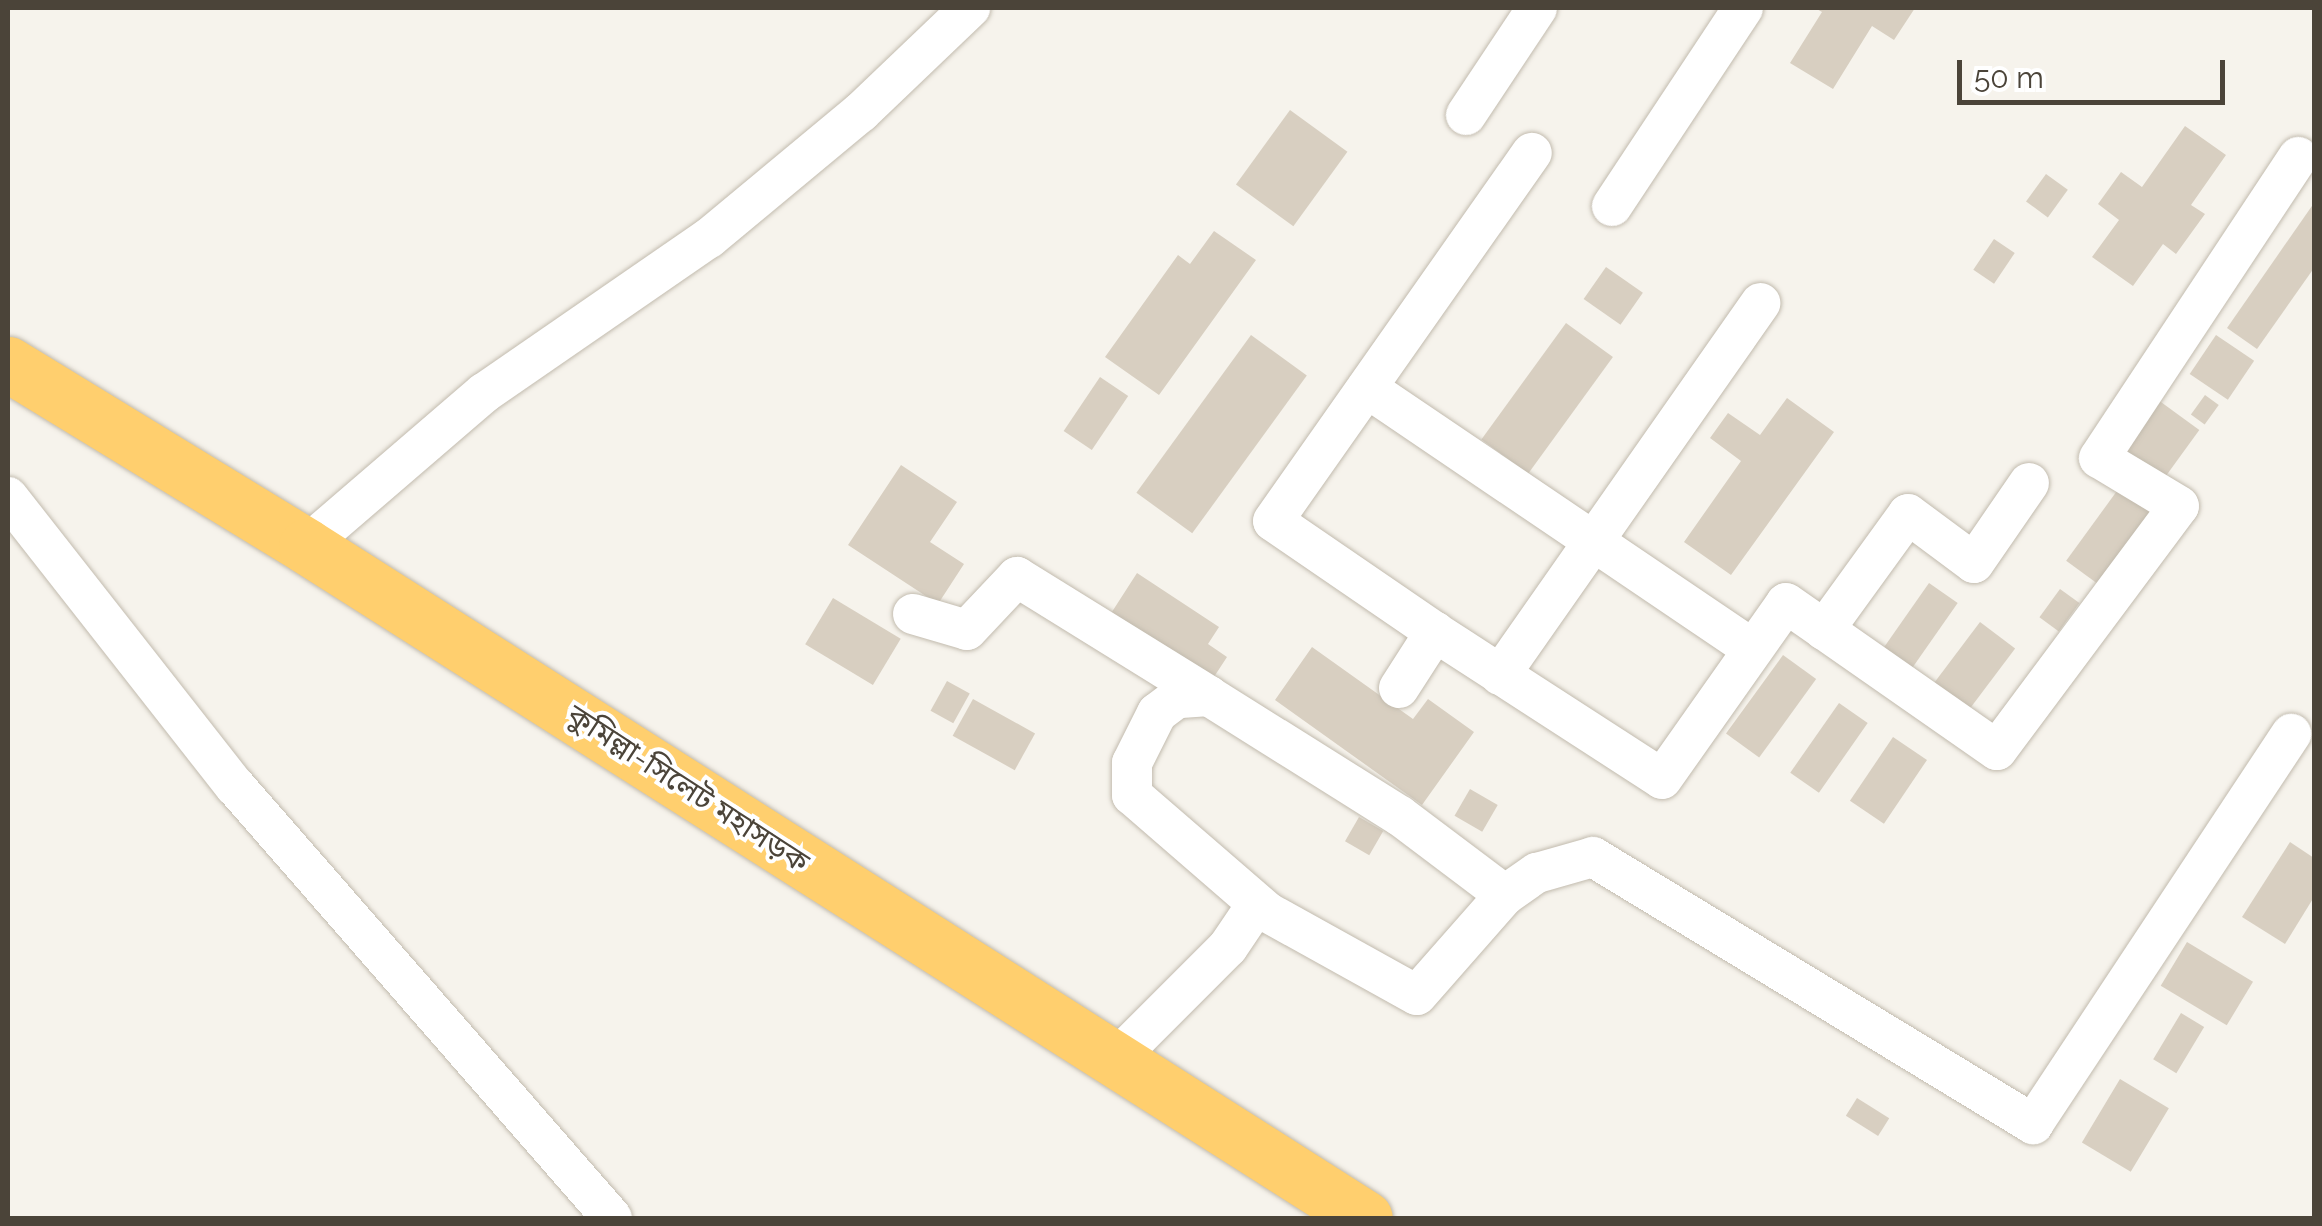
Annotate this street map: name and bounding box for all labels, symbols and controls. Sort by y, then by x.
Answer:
scale bar [1962,40,2230,102]
text: 50 m [1974,60,2044,95]
street label: কুমিল্লা-সিলেট মহাসড়ক [560,697,816,881]

